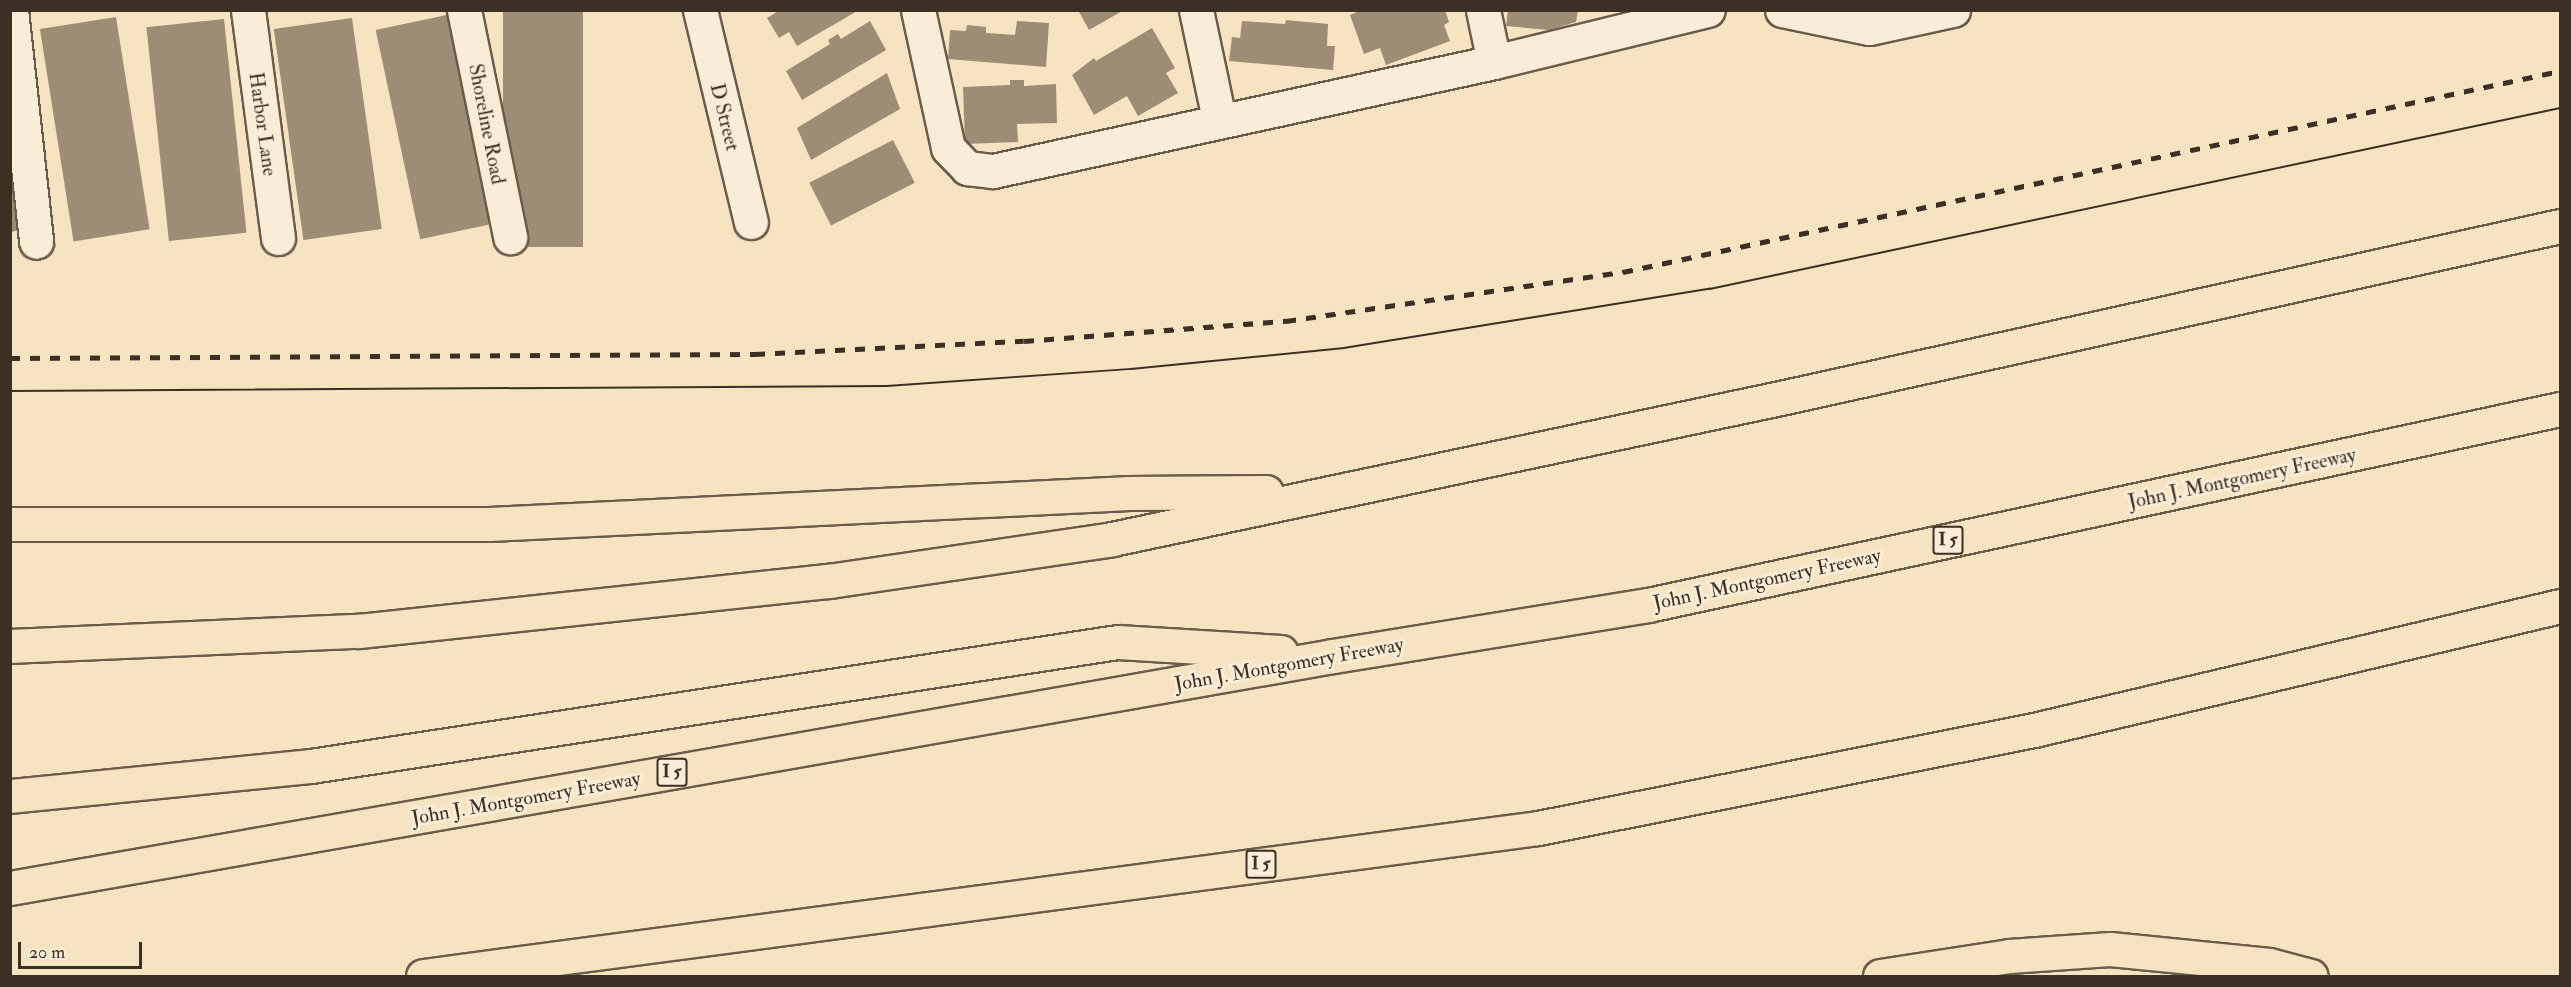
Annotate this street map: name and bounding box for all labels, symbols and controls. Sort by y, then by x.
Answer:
street label: Shoreline Road [464,62,510,186]
street label: Harbor Lane [244,71,282,177]
street label: D Street [705,81,745,153]
street label: John J. Montgomery Freeway [2126,442,2358,514]
road number: I 5 [1932,525,1964,555]
street label: John J. Montgomery Freeway [1651,543,1883,615]
street label: John J. Montgomery Freeway [1173,632,1405,696]
road number: I 5 [656,757,688,787]
street label: John J. Montgomery Freeway [410,766,642,830]
road number: I 5 [1244,849,1278,879]
scale bar [21,930,146,968]
text: 20 m [29,941,65,964]

